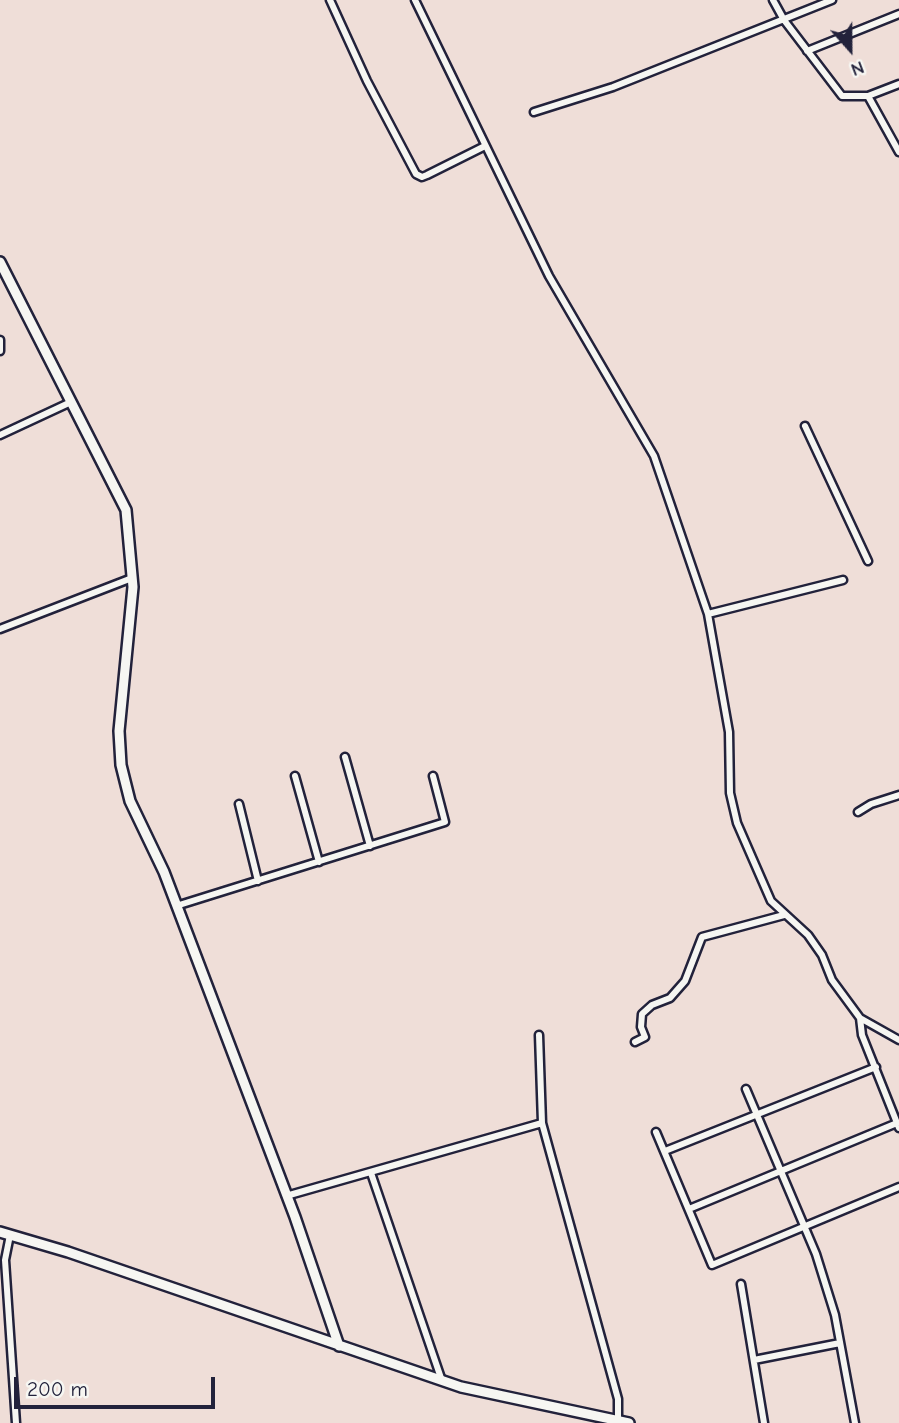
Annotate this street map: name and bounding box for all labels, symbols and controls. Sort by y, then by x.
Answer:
north arrow [815,14,885,84]
text: N [848,56,867,81]
scale bar [18,1364,219,1408]
text: 200 m [27,1377,88,1401]

